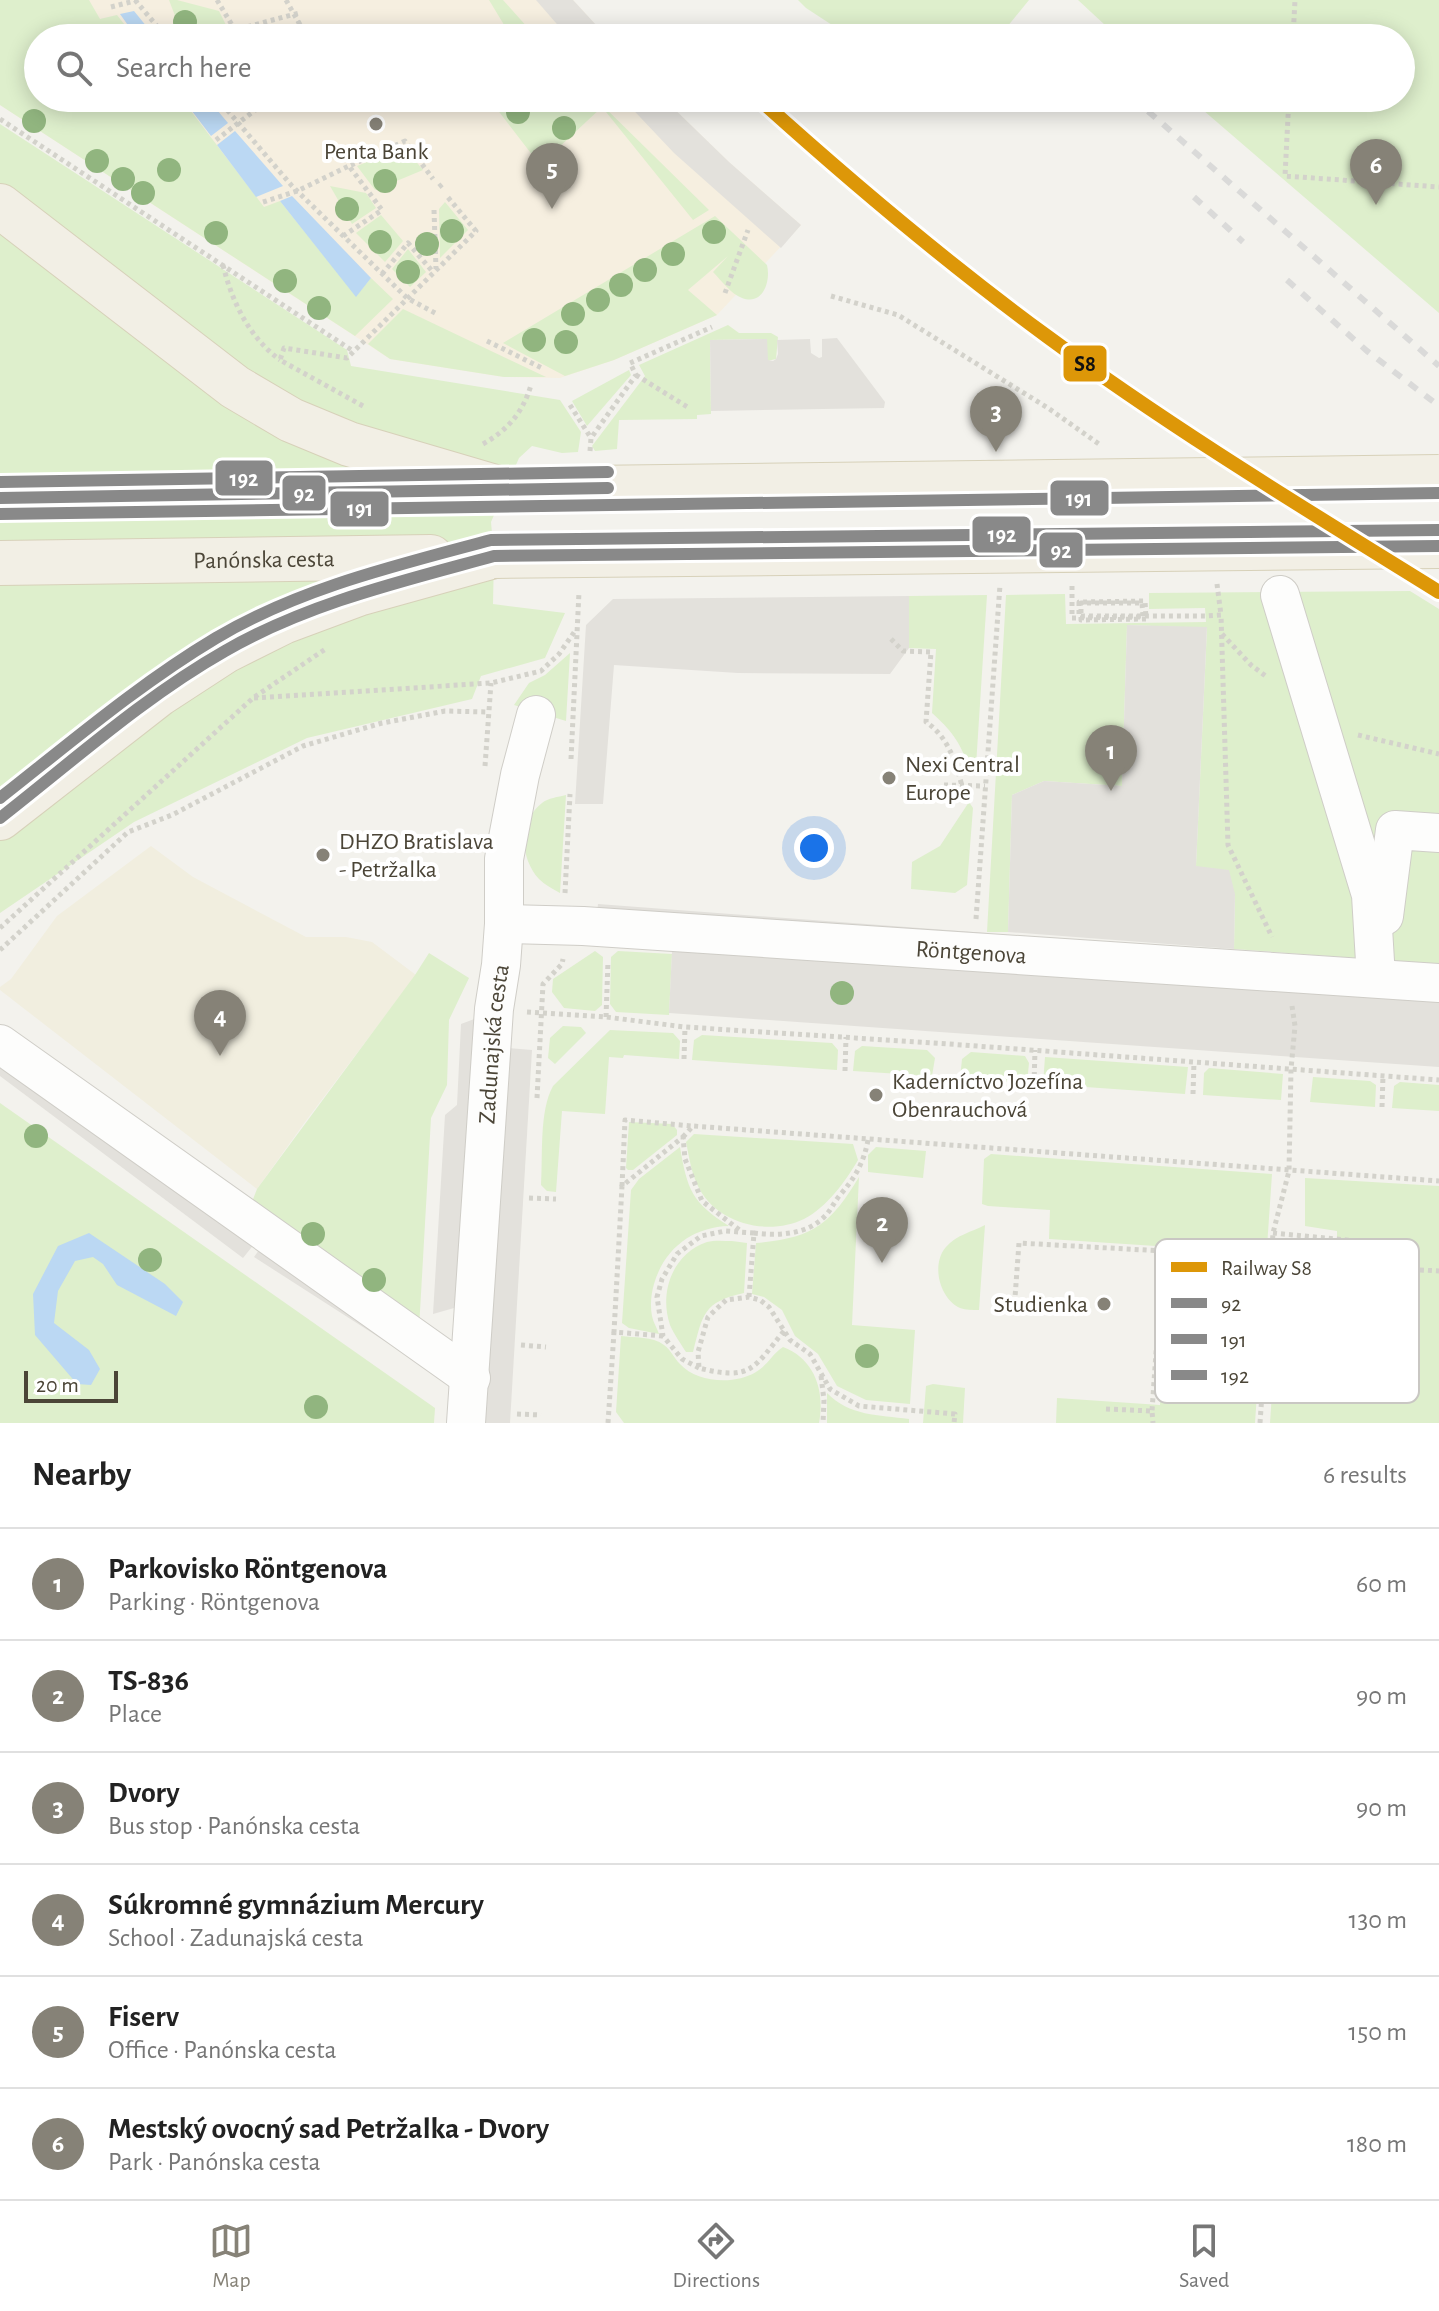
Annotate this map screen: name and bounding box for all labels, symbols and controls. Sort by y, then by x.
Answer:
search box [24,24,1415,112]
icon: search [52,46,96,90]
text: Search here [116,53,252,83]
marker: Penta Bank [367,115,385,133]
pin: 6 [1350,139,1402,205]
place label: Penta Bank [324,140,428,164]
pin: 5 [526,143,578,209]
line badge: S8 [1062,344,1108,383]
text: S8 [1074,353,1096,375]
pin: 3 [970,386,1022,452]
line badge: 192 [214,459,274,497]
text: 192 [230,468,258,490]
line badge: 92 [281,474,327,512]
line badge: 191 [1049,479,1110,517]
text: 92 [294,483,315,505]
text: 191 [1066,488,1092,510]
line badge: 191 [329,490,390,528]
text: 191 [347,498,373,520]
line badge: 192 [971,515,1032,554]
text: 192 [988,524,1016,546]
line badge: 92 [1038,531,1084,569]
text: 92 [1051,540,1072,562]
street label: Panónska cesta [193,547,335,573]
pin: 1 [1085,725,1137,791]
place label: Nexi Central Europe [905,753,1020,805]
marker: Nexi Central Europe [880,769,898,787]
your location [794,828,834,868]
place label: DHZO Bratislava - Petržalka [339,830,494,882]
marker: DHZO Bratislava - Petržalka [314,846,332,864]
street label: Röntgenova [915,937,1027,969]
street label: Zadunajská cesta [475,963,514,1125]
pin: 4 [194,990,246,1056]
place label: Kaderníctvo Jozefína Obenrauchová [892,1070,1083,1122]
marker: Kaderníctvo Jozefína Obenrauchová [867,1086,885,1104]
pin: 2 [856,1197,908,1263]
legend [1155,1239,1419,1403]
text: Railway S8 [1221,1257,1312,1279]
place label: Studienka [994,1293,1088,1317]
text: 92 [1221,1293,1241,1315]
marker: Studienka [1095,1295,1113,1313]
text: 191 [1221,1329,1246,1351]
text: 192 [1221,1365,1249,1387]
scale bar [24,1367,118,1403]
text: 20 m [36,1374,79,1396]
text: Nearby [32,1458,131,1492]
text: 6 results [1323,1462,1407,1488]
text: Parkovisko Röntgenova [108,1554,387,1584]
text: 1 [53,1571,63,1597]
text: 60 m [1356,1571,1407,1597]
text: Parking · Röntgenova [108,1589,320,1615]
text: TS-836 [108,1666,189,1696]
text: 2 [52,1683,64,1709]
text: 90 m [1356,1683,1407,1709]
text: Place [108,1701,162,1727]
text: Dvory [108,1778,180,1808]
text: 3 [52,1795,64,1821]
text: 90 m [1356,1795,1407,1821]
text: Bus stop · Panónska cesta [108,1813,360,1839]
text: Súkromné gymnázium Mercury [108,1890,484,1920]
text: 4 [51,1907,65,1933]
text: 130 m [1349,1907,1407,1933]
text: School · Zadunajská cesta [108,1925,363,1951]
text: Fiserv [108,2002,179,2032]
text: 5 [52,2019,64,2045]
text: 150 m [1348,2019,1407,2045]
text: Office · Panónska cesta [108,2037,336,2063]
text: Mestský ovocný sad Petržalka - Dvory [108,2114,549,2144]
text: 6 [52,2131,64,2157]
text: 180 m [1347,2131,1407,2157]
text: Park · Panónska cesta [108,2149,321,2175]
tab: Map [209,2219,253,2293]
tab: Directions [672,2219,760,2293]
tab: Saved [1179,2219,1229,2293]

